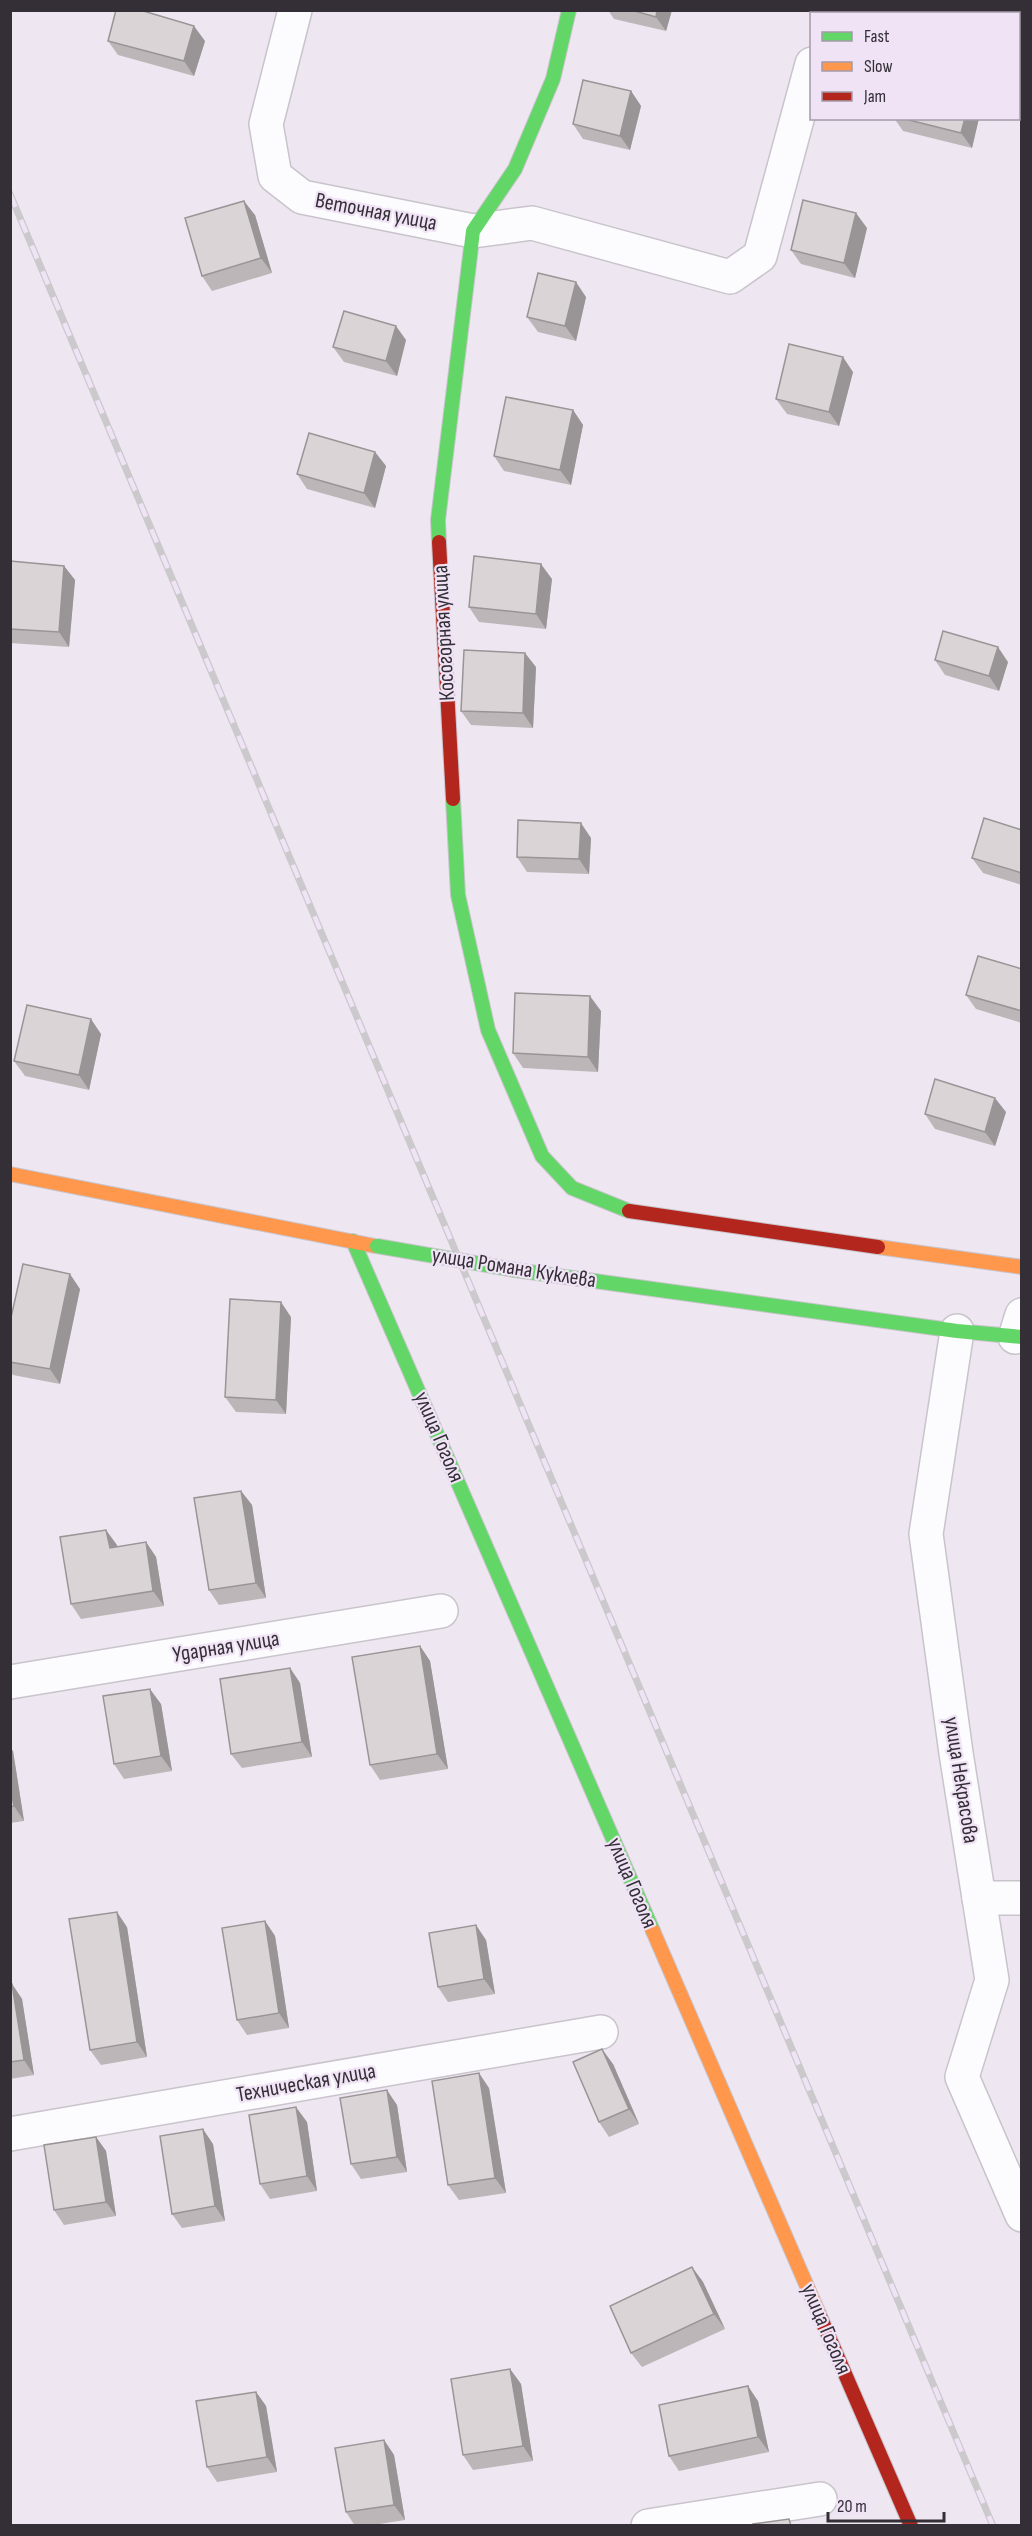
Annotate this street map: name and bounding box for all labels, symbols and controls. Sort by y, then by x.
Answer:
legend [810,12,1020,120]
text: Fast [864,26,890,47]
text: Slow [864,56,893,77]
text: Jam [863,86,886,107]
street label: Веточная улица [313,187,439,237]
street label: Косогорная улица [427,565,461,701]
street label: улица Романа Куклева [430,1242,598,1294]
street label: улица Гоголя [408,1388,470,1486]
street label: Ударная улица [171,1625,281,1669]
street label: улица Некрасова [938,1715,984,1845]
street label: улица Гоголя [601,1834,663,1932]
street label: Техническая улица [234,2057,378,2109]
street label: улица Гоголя [795,2280,857,2378]
scale bar [828,2485,944,2523]
text: 20 m [837,2496,867,2517]

